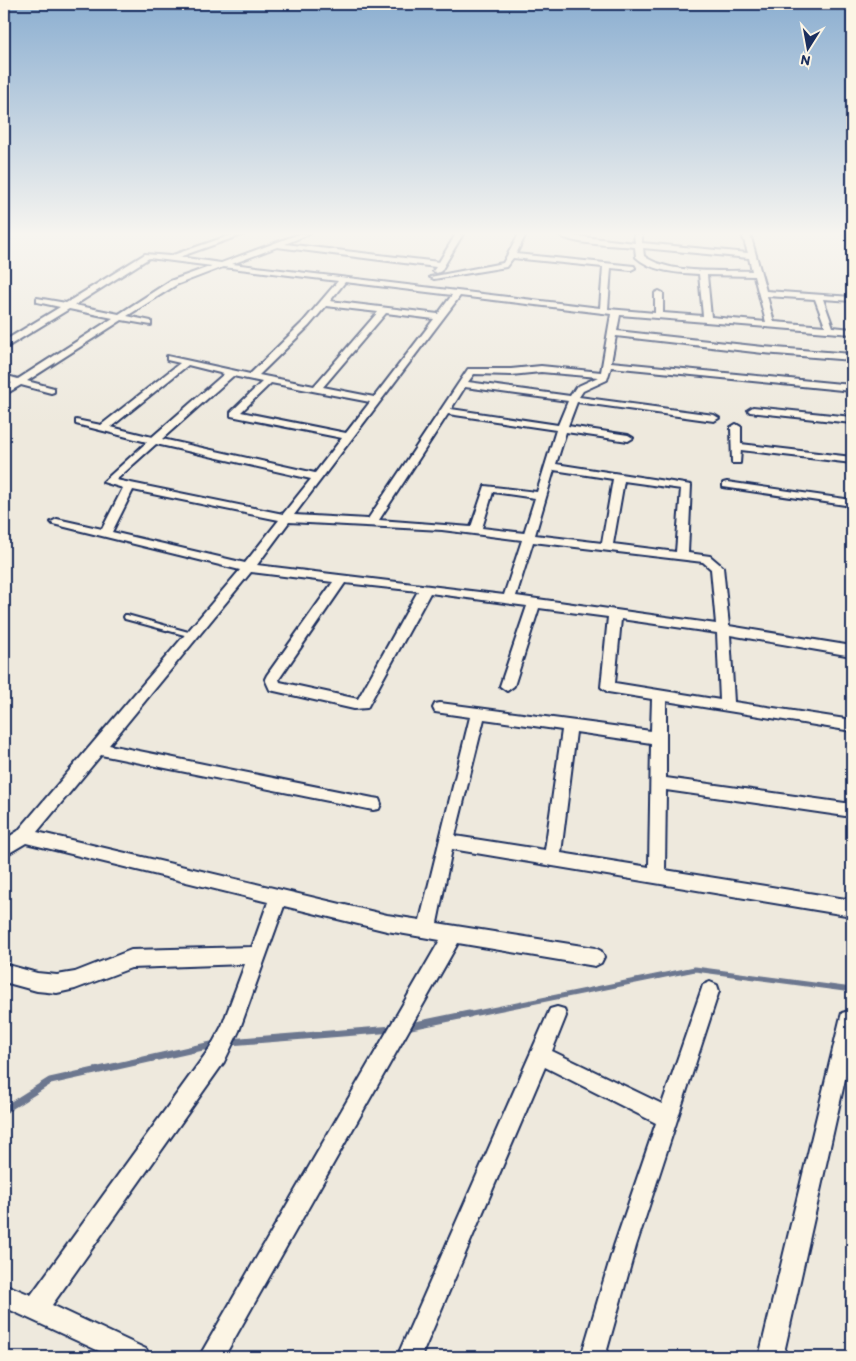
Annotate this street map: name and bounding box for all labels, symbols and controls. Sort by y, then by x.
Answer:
north arrow [784,22,834,72]
text: N [799,51,812,70]

